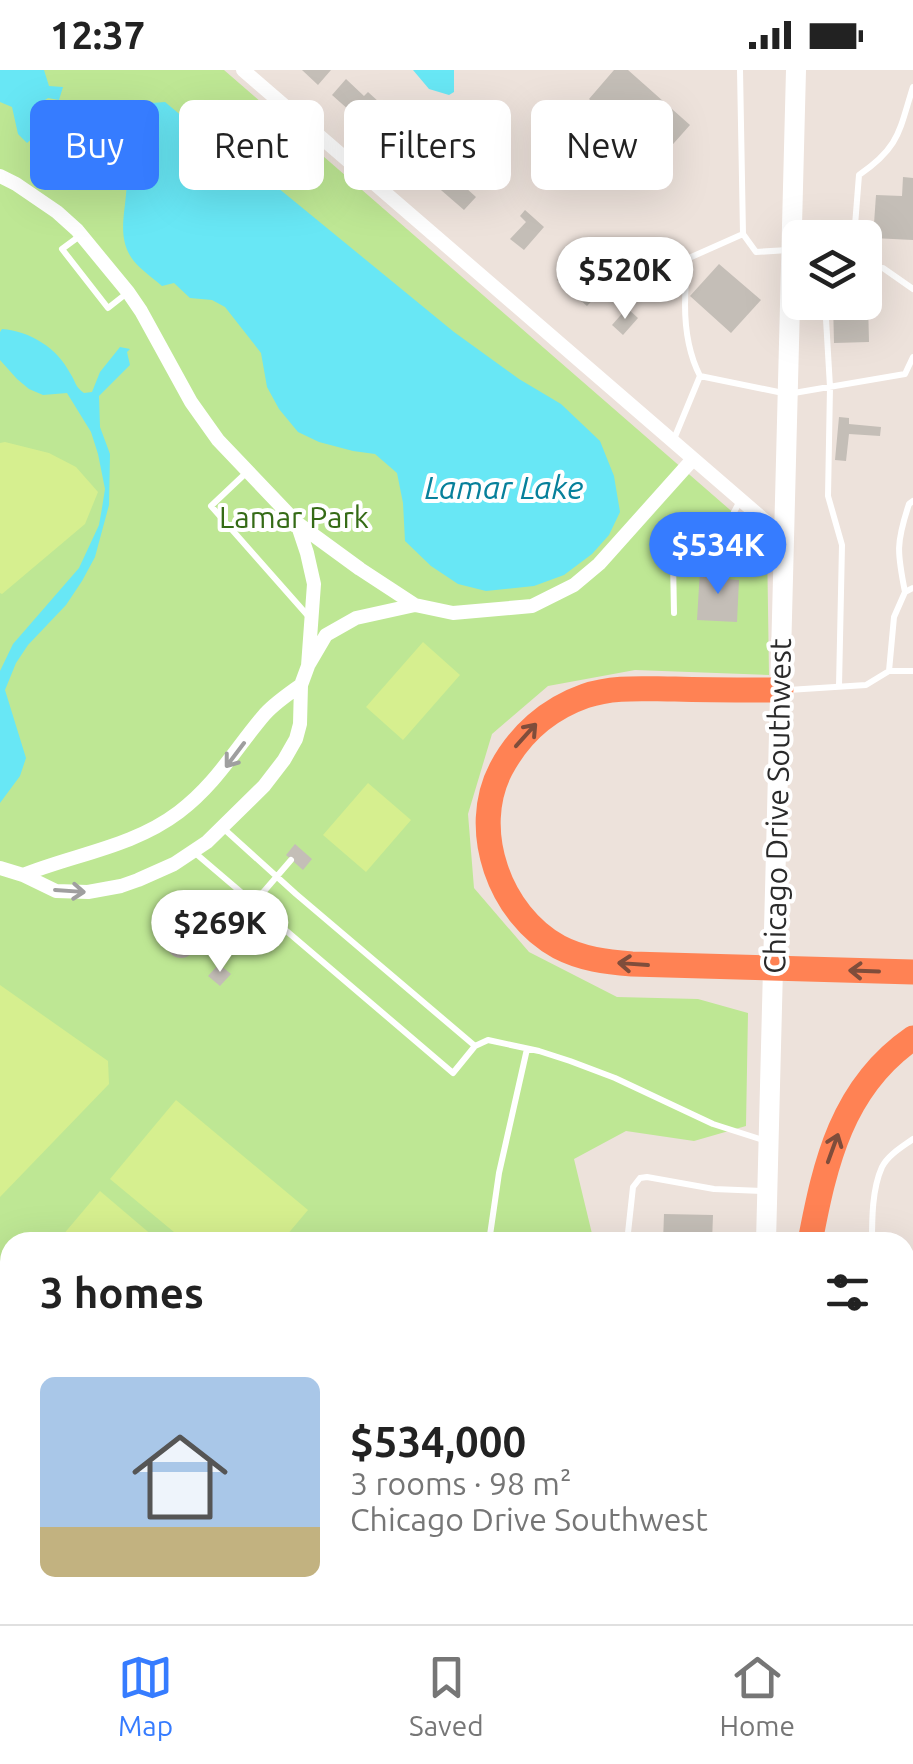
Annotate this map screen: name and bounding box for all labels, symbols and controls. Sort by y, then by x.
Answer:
text: 12:37 [50,14,145,56]
chip: Buy [30,100,159,190]
chip: Rent [179,100,324,190]
chip: Filters [344,100,511,190]
chip: New [531,100,673,190]
map controls [782,220,882,320]
button: layers [782,220,882,320]
pin: $520K [555,237,695,322]
text: $520K [578,251,672,287]
water label: Lamar Lake [425,469,583,505]
park label: Lamar Park [219,500,369,534]
pin: $534K [648,512,788,597]
text: $534K [671,526,765,562]
street label: Chicago Drive Southwest [757,638,797,974]
one-way arrow [514,724,538,748]
one-way arrow [224,741,245,769]
one-way arrow [54,882,86,901]
pin: $269K [150,890,290,975]
text: $269K [173,904,267,940]
one-way arrow [618,954,650,973]
one-way arrow [849,961,881,980]
one-way arrow [825,1133,843,1164]
icon: filters [820,1265,875,1320]
text: 3 homes [40,1269,204,1316]
icon: home [120,1417,240,1537]
text: $534,000 [350,1418,526,1465]
text: 3 rooms · 98 m² [350,1465,571,1501]
text: Chicago Drive Southwest [350,1501,708,1537]
tab: Map [118,1650,173,1741]
tab: Saved [409,1650,484,1741]
tab: Home [719,1650,795,1741]

